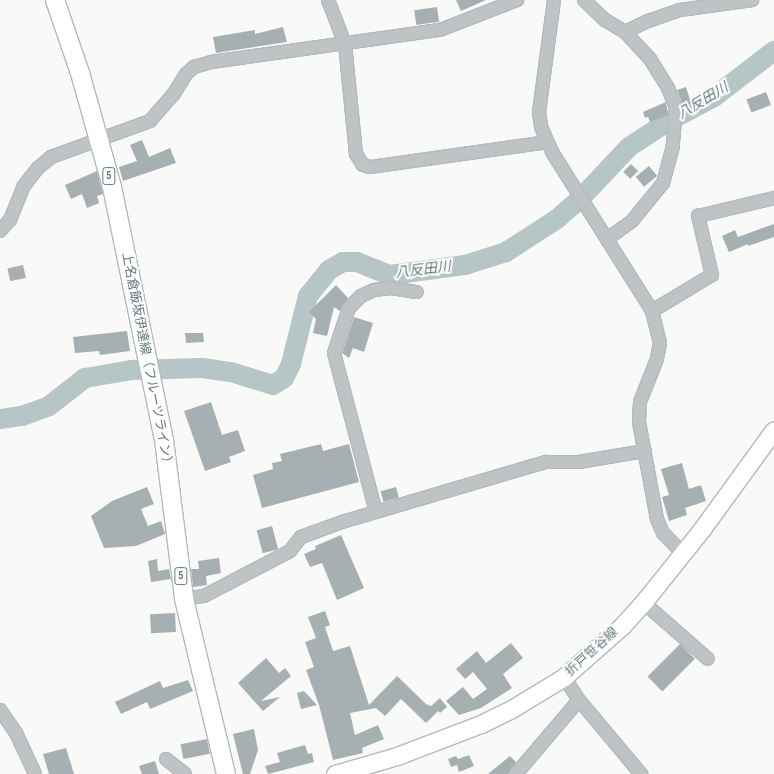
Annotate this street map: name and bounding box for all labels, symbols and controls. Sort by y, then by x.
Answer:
water label: 八反田川 [675,79,731,123]
road number: 5 [102,166,116,186]
street label: 上名倉飯坂伊達線（フルーツライン） [118,251,176,471]
water label: 八反田川 [394,258,452,282]
road number: 5 [174,566,188,586]
street label: 折戸笹谷線 [563,624,621,680]

